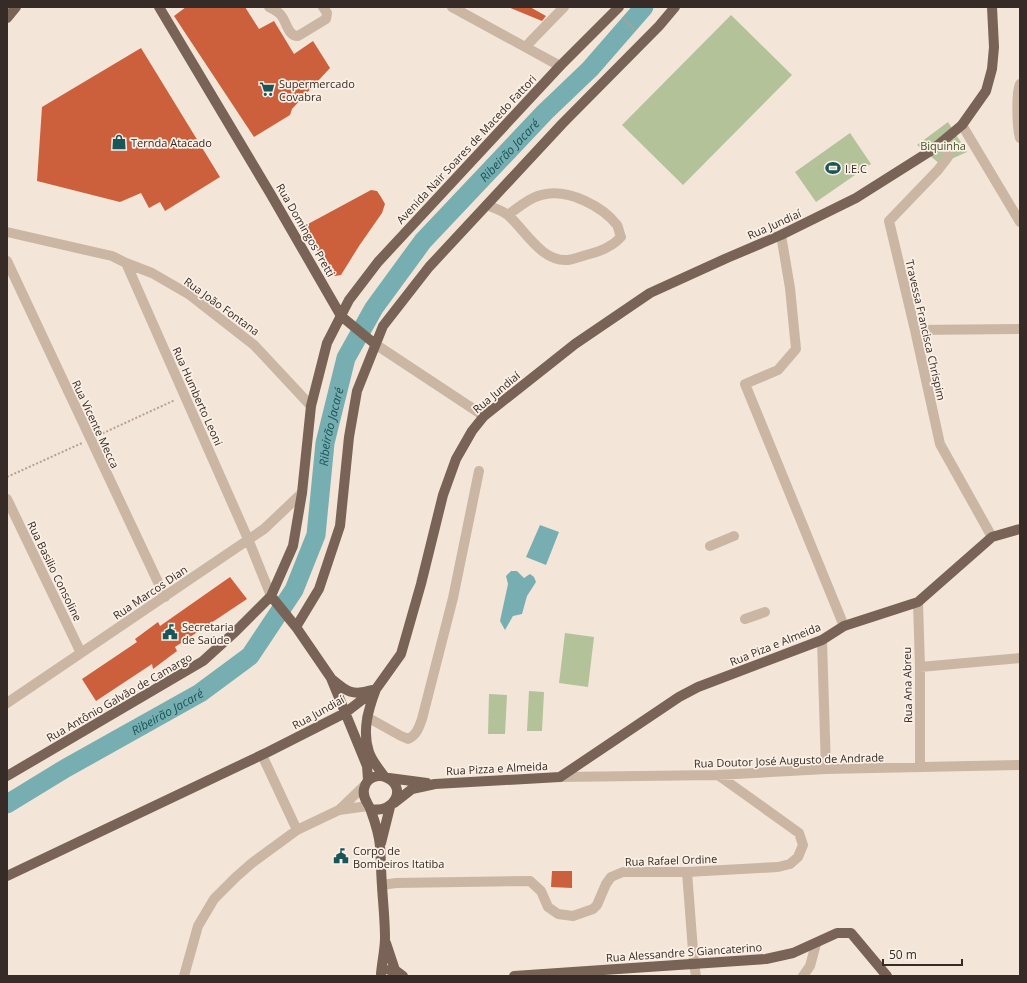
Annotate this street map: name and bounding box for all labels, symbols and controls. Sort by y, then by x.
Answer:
street label: Avenida Nair Soares de Macedo Fattori [393,71,539,227]
place label: Supermercado Covabra [279,76,355,104]
supermarket icon: Supermercado Covabra [258,80,276,98]
water label: Ribeirão Jacaré [475,115,543,185]
shop icon: Ternda Atacado [110,133,128,151]
place label: Ternda Atacado [131,135,212,150]
park label: Biquinha [920,138,966,153]
sports icon: I.E.C [824,159,842,177]
place label: I.E.C [845,161,867,176]
street label: Rua Domingos Pretti [273,181,339,279]
street label: Rua Jundiaí [745,205,803,243]
street label: Travessa Francisca Chrispim [902,258,950,402]
street label: Rua João Fontana [181,274,263,338]
street label: Rua Humberto Leoni [170,344,226,448]
street label: Rua Jundiaí [469,368,523,416]
street label: Rua Vicente Mecca [69,377,123,471]
water label: Ribeirão Jacaré [314,385,347,467]
street label: Rua Basilio Consoline [24,519,86,623]
street label: Rua Marcos Dian [110,562,190,622]
place label: Secretaria de Saúde [182,619,234,647]
street label: Rua Piza e Almeida [727,619,823,669]
public building icon: Secretaria de Saúde [161,623,179,641]
street label: Rua Ana Abreu [899,647,915,723]
street label: Rua Antônio Galvão de Camargo [43,649,195,745]
water label: Ribeirão Jacaré [128,684,206,738]
street label: Rua Jundiaí [289,691,347,732]
street label: Rua Doutor José Augusto de Andrade [694,749,884,771]
street label: Rua Pizza e Almeida [446,758,548,778]
place label: Corpo de Bombeiros Itatiba [353,843,444,871]
public building icon: Corpo de Bombeiros Itatiba [332,847,350,865]
street label: Rua Rafael Ordine [625,851,717,869]
street label: Rua Alessandre S Giancaterino [605,939,763,965]
scale bar [883,941,962,967]
text: 50 m [889,946,917,963]

